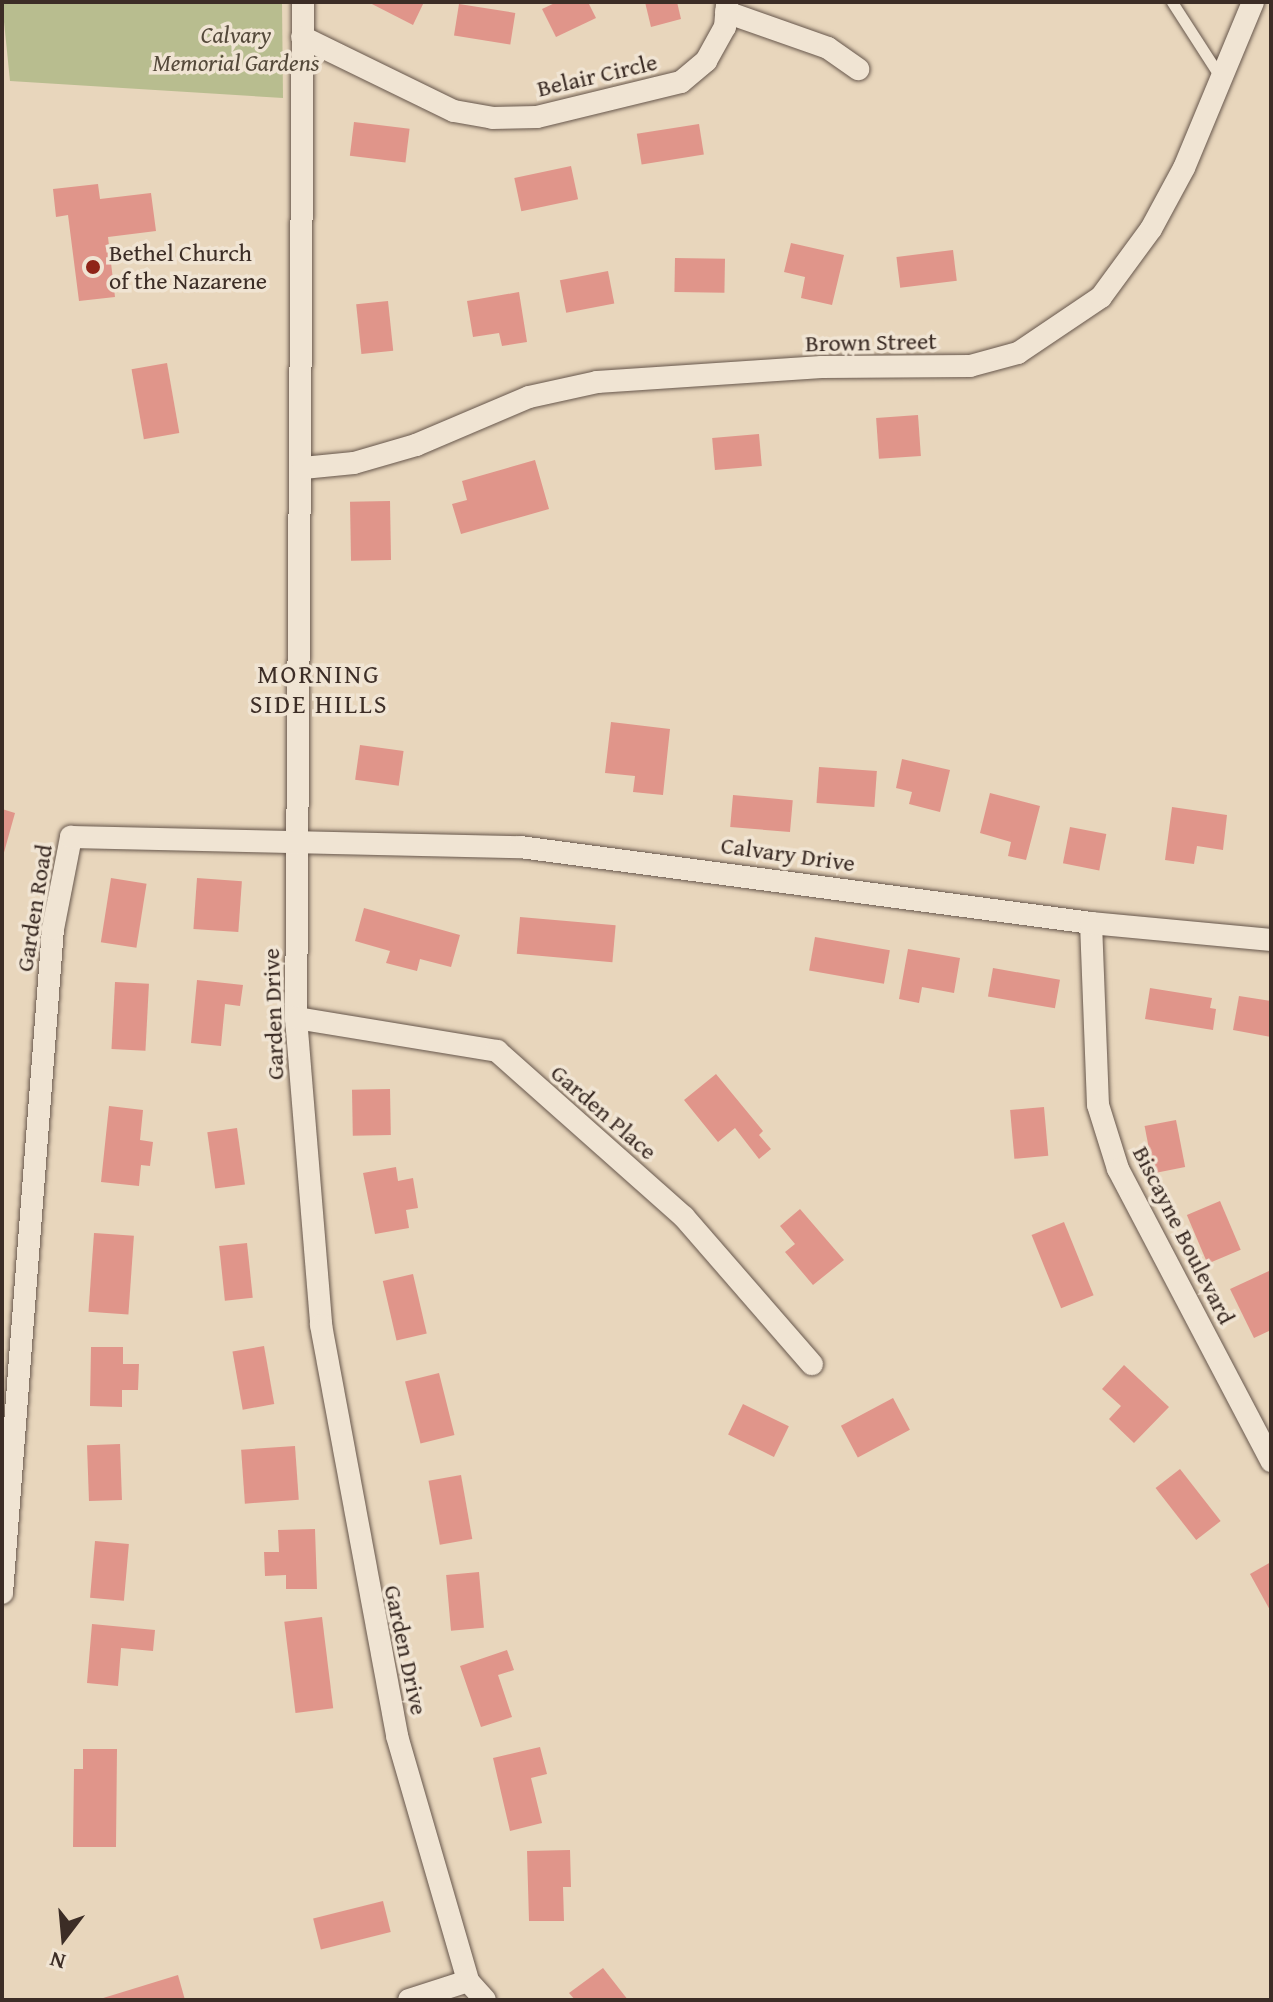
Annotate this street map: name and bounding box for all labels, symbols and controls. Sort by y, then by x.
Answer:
park label: Calvary Memorial Gardens [153,21,319,77]
street label: Belair Circle [534,47,660,103]
place label: Bethel Church of the Nazarene [109,239,267,295]
marker: Bethel Church of the Nazarene [84,258,102,276]
street label: Brown Street [805,326,937,358]
district label: MORNING SIDE HILLS [250,658,388,720]
street label: Calvary Drive [719,830,857,878]
street label: Garden Road [10,842,58,974]
street label: Garden Drive [256,948,290,1080]
street label: Garden Place [545,1058,663,1166]
street label: Biscayne Boulevard [1127,1141,1241,1329]
street label: Garden Drive [378,1583,434,1717]
north arrow [24,1898,104,1978]
text: N [46,1944,69,1978]

